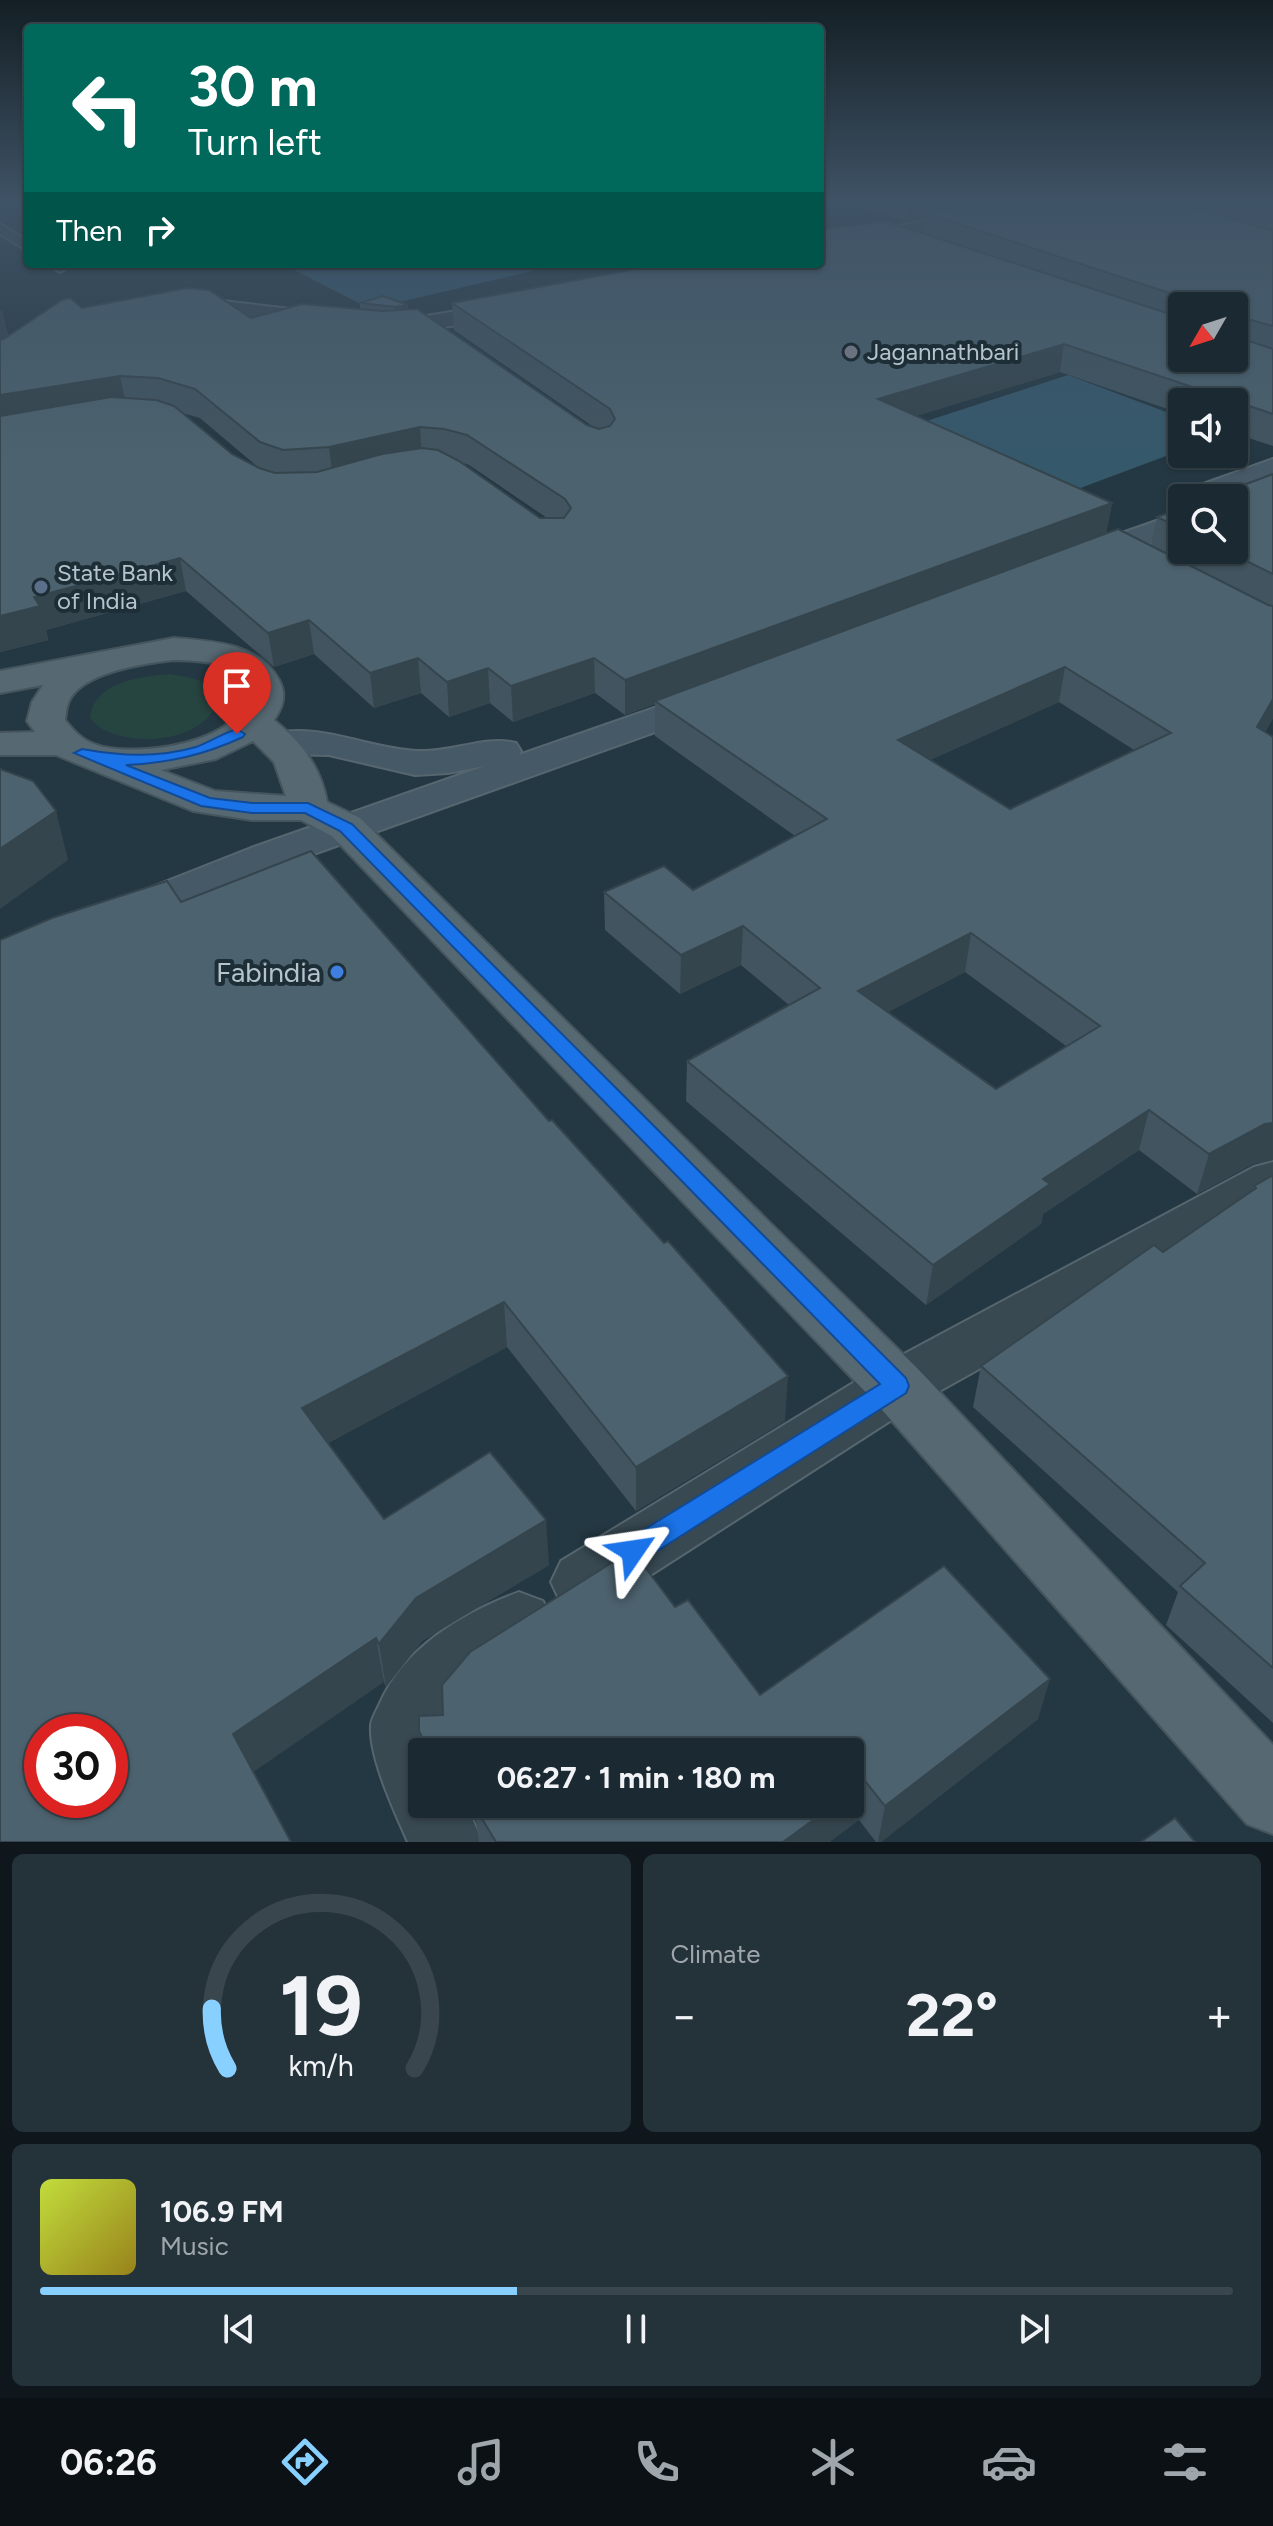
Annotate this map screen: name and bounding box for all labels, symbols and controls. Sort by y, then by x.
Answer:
text: 30 m [188,53,318,120]
icon: left [56,56,160,160]
text: Turn left [188,121,322,164]
icon: right [138,208,182,252]
text: Then [56,212,122,249]
north arrow [1168,292,1248,372]
map controls [1168,292,1248,564]
place label: Jagannathbari [867,337,1019,366]
marker: Jagannathbari [842,343,860,361]
button: sound [1168,388,1248,468]
button: search [1168,484,1248,564]
place label: State Bank of India [57,558,173,615]
marker: State Bank of India [32,578,50,596]
pin [203,652,271,734]
icon: arrive [215,664,259,708]
place label: Fabindia [216,955,321,989]
marker: Fabindia [328,963,346,981]
position arrow [591,1509,675,1593]
speed limit sign: 30 [24,1714,128,1818]
text: 06:27 · 1 min · 180 m [497,1759,775,1796]
text: Climate [671,1938,760,1970]
text: 19 [280,1956,363,2056]
text: 22° [906,1979,998,2051]
text: − [671,1989,698,2042]
text: + [1206,1989,1233,2042]
text: km/h [289,2049,354,2083]
text: 106.9 FM [160,2193,284,2230]
text: Music [160,2230,229,2262]
icon: previous [217,2307,261,2351]
icon: pause [614,2307,658,2351]
icon: next [1012,2307,1056,2351]
icon: directions [277,2434,333,2490]
icon: music [453,2434,509,2490]
icon: phone [629,2434,685,2490]
icon: climate [805,2434,861,2490]
icon: car [981,2434,1037,2490]
icon: filters [1157,2434,1213,2490]
text: 06:26 [60,2441,157,2484]

